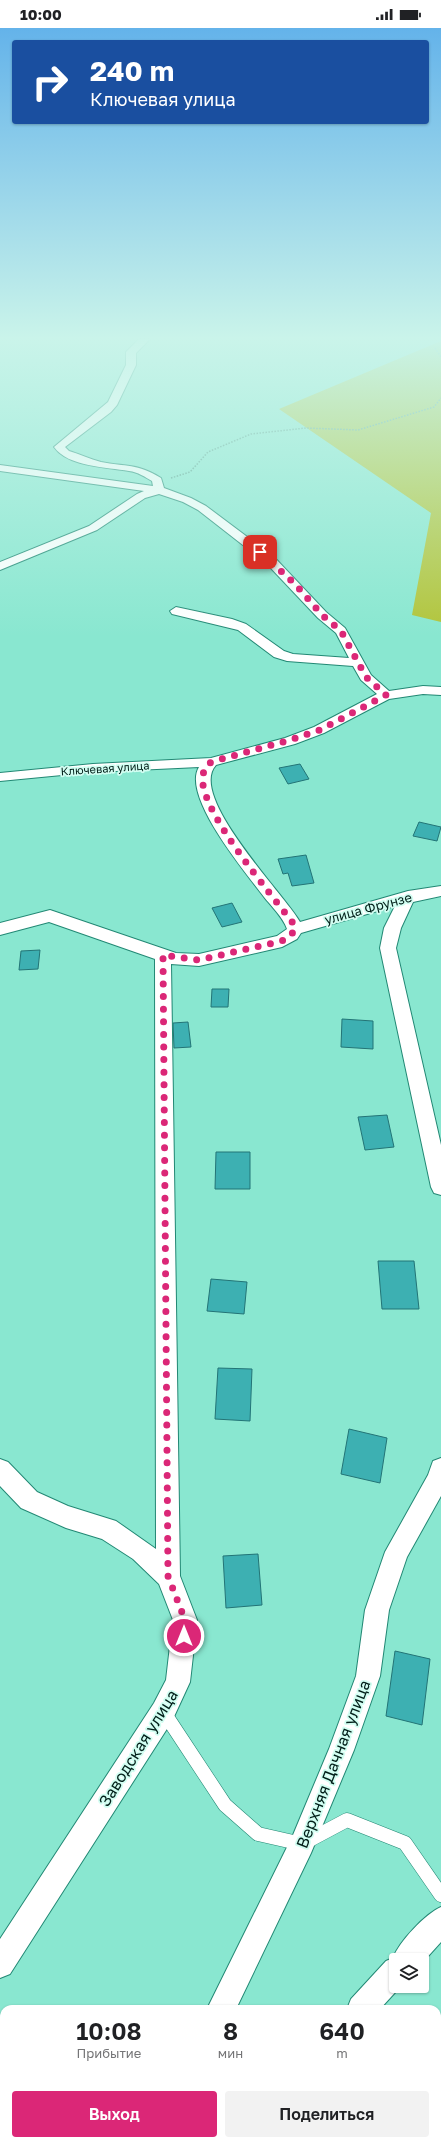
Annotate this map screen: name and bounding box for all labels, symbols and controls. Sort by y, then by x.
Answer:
text: 10:00 [20,5,62,23]
text: 240 m [90,54,174,87]
icon: right [24,56,76,108]
text: Ключевая улица [90,88,236,110]
pin [243,535,277,569]
icon: arrive [249,541,271,563]
street label: Ключевая улица [60,758,150,778]
street label: улица Фрунзе [323,889,413,927]
position arrow [163,1615,205,1657]
street label: Верхняя Дачная улица [292,1677,374,1851]
street label: Заводская улица [94,1686,182,1810]
map controls [389,1953,429,1993]
button: layers [389,1953,429,1993]
text: 10:08 [76,2016,142,2045]
text: 8 [223,2016,238,2045]
text: 640 [319,2016,365,2045]
text: Прибытие [77,2045,141,2061]
text: мин [218,2045,243,2061]
text: m [336,2045,348,2061]
button: Выход [12,2091,217,2137]
button: Поделиться [225,2091,429,2137]

